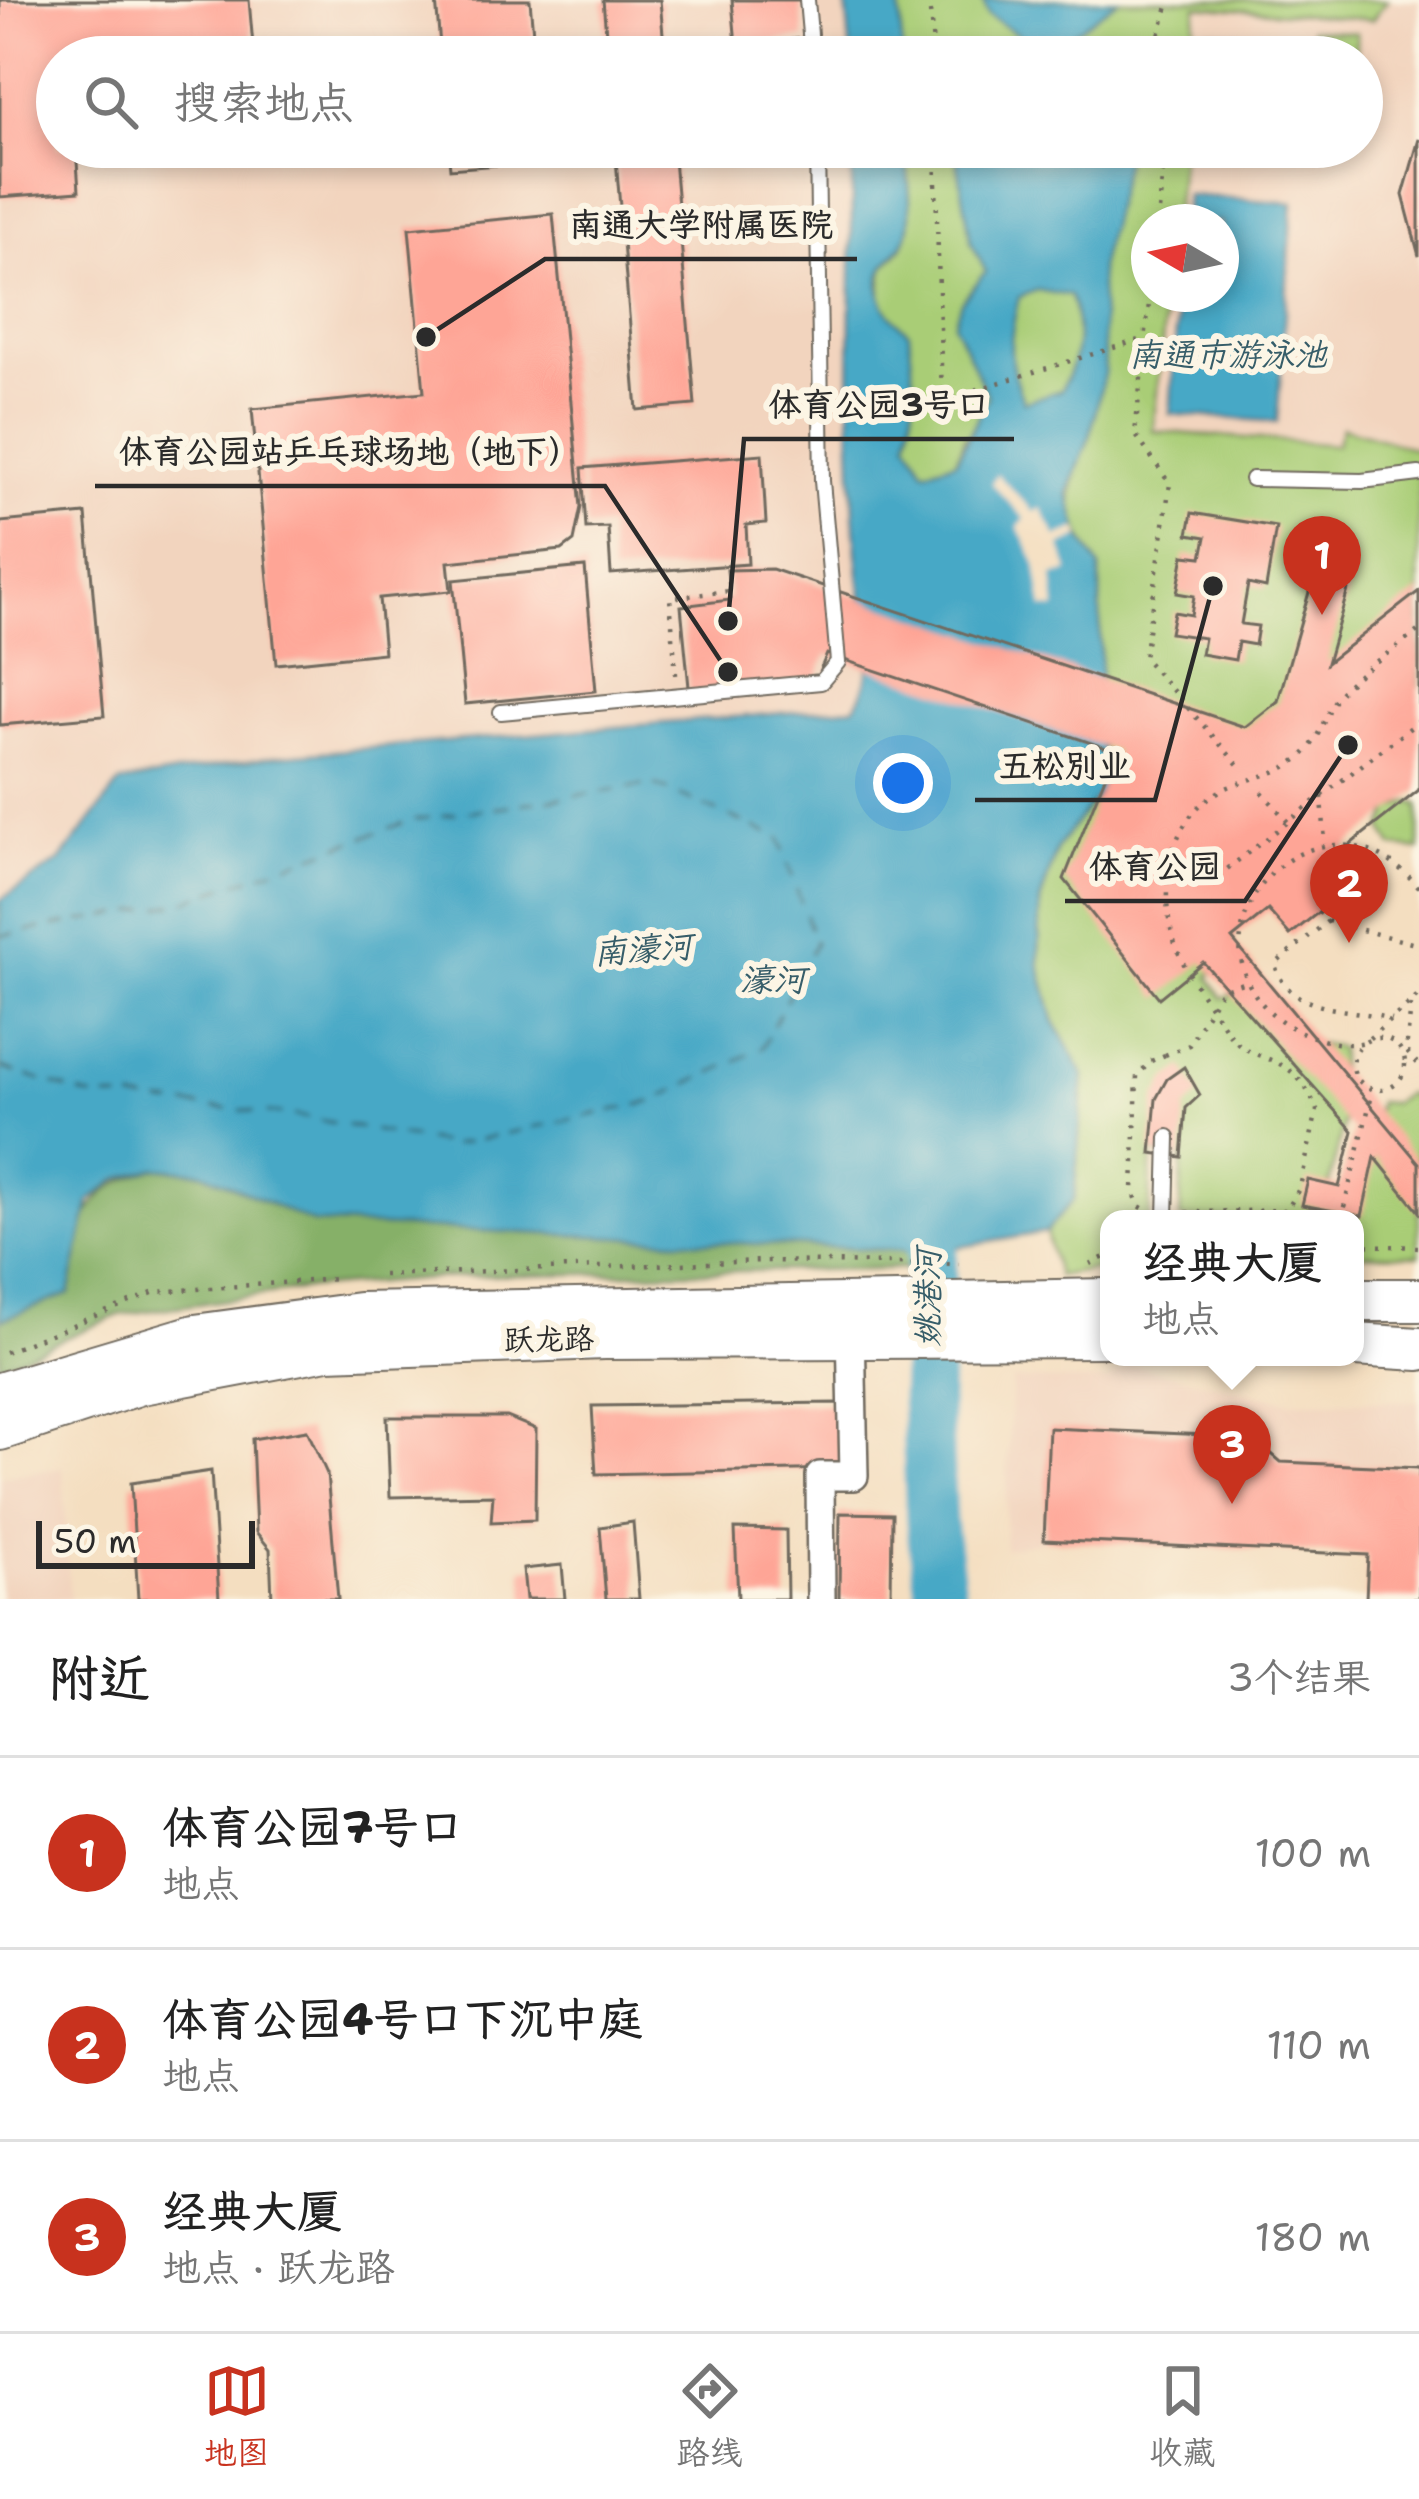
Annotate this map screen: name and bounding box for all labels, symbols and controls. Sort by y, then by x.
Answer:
search box [36,36,1383,168]
icon: search [78,69,144,135]
text: 搜索地点 [174,72,354,132]
callout: 南通大学附属医院 [545,190,857,259]
text: 南通大学附属医院 [569,202,833,247]
north arrow [1131,204,1239,312]
water label: 南通市游泳池 [1129,332,1328,377]
callout: 体育公园3号口 [744,370,1014,439]
text: 体育公园3号口 [768,382,990,427]
callout: 体育公园站乒乓球场地（地下） [95,417,605,486]
text: 体育公园站乒乓球场地（地下） [119,429,581,474]
pin: 1 [1283,516,1361,615]
callout: 五松别业 [975,731,1155,800]
text: 五松别业 [999,743,1131,788]
your location [873,753,933,813]
callout: 体育公园 [1065,832,1245,901]
text: 体育公园 [1089,844,1221,889]
pin: 2 [1310,844,1388,943]
water label: 南濠河 [592,923,699,975]
water label: 濠河 [740,957,811,1002]
popup [1100,1210,1364,1366]
text: 经典大厦 [1142,1232,1322,1292]
water label: 姚港河 [905,1244,950,1348]
text: 地点 [1142,1292,1220,1344]
street label: 跃龙路 [504,1318,594,1360]
pin: 3 [1193,1405,1271,1504]
scale bar [36,1515,255,1568]
text: 50 m [54,1519,137,1564]
text: 附近 [48,1644,150,1712]
text: 3个结果 [1227,1651,1371,1703]
text: 体育公园7号口 [162,1797,464,1857]
text: 1 [78,1827,96,1879]
text: 100 m [1255,1827,1371,1879]
text: 地点 [162,1857,240,1909]
text: 体育公园4号口下沉中庭 [162,1989,644,2049]
text: 2 [73,2019,101,2071]
text: 110 m [1267,2019,1371,2071]
text: 地点 [162,2049,240,2101]
text: 经典大厦 [162,2181,342,2241]
text: 3 [73,2211,101,2263]
text: 180 m [1255,2211,1371,2263]
text: 地点 · 跃龙路 [162,2241,395,2293]
tab: 地图 [204,2358,270,2475]
tab: 路线 [677,2358,743,2475]
tab: 收藏 [1150,2358,1216,2475]

